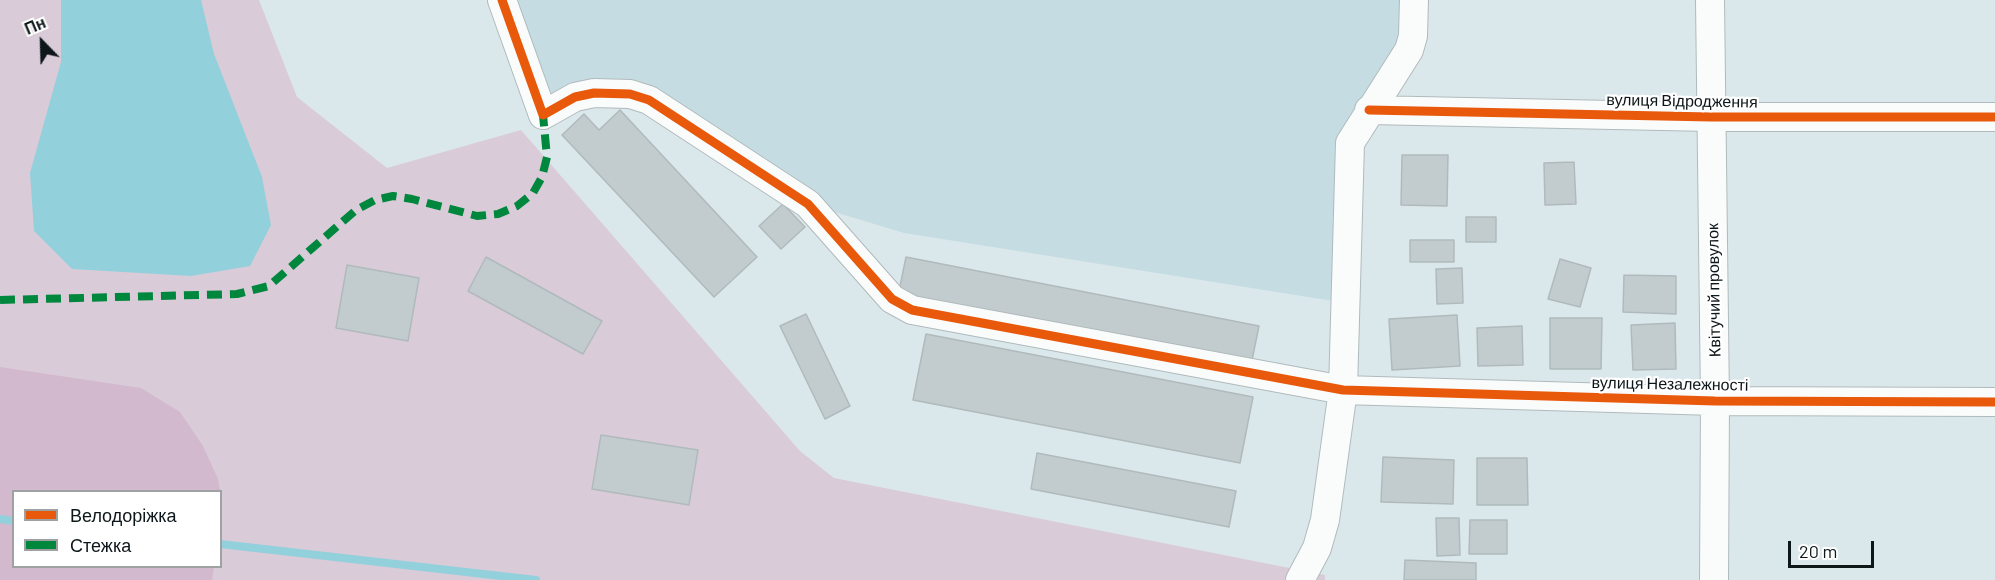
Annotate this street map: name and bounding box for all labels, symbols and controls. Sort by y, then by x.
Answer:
north arrow [12,12,72,72]
text: Пн [21,12,48,38]
street label: вулиця Відродження [1606,90,1758,112]
street label: Квітучий провулок [1703,223,1725,357]
street label: вулиця Незалежності [1591,373,1749,395]
legend [12,490,222,568]
text: Велодоріжка [70,504,177,526]
scale bar [1791,529,1876,567]
text: Стежка [70,534,131,556]
text: 20 m [1799,540,1837,562]

